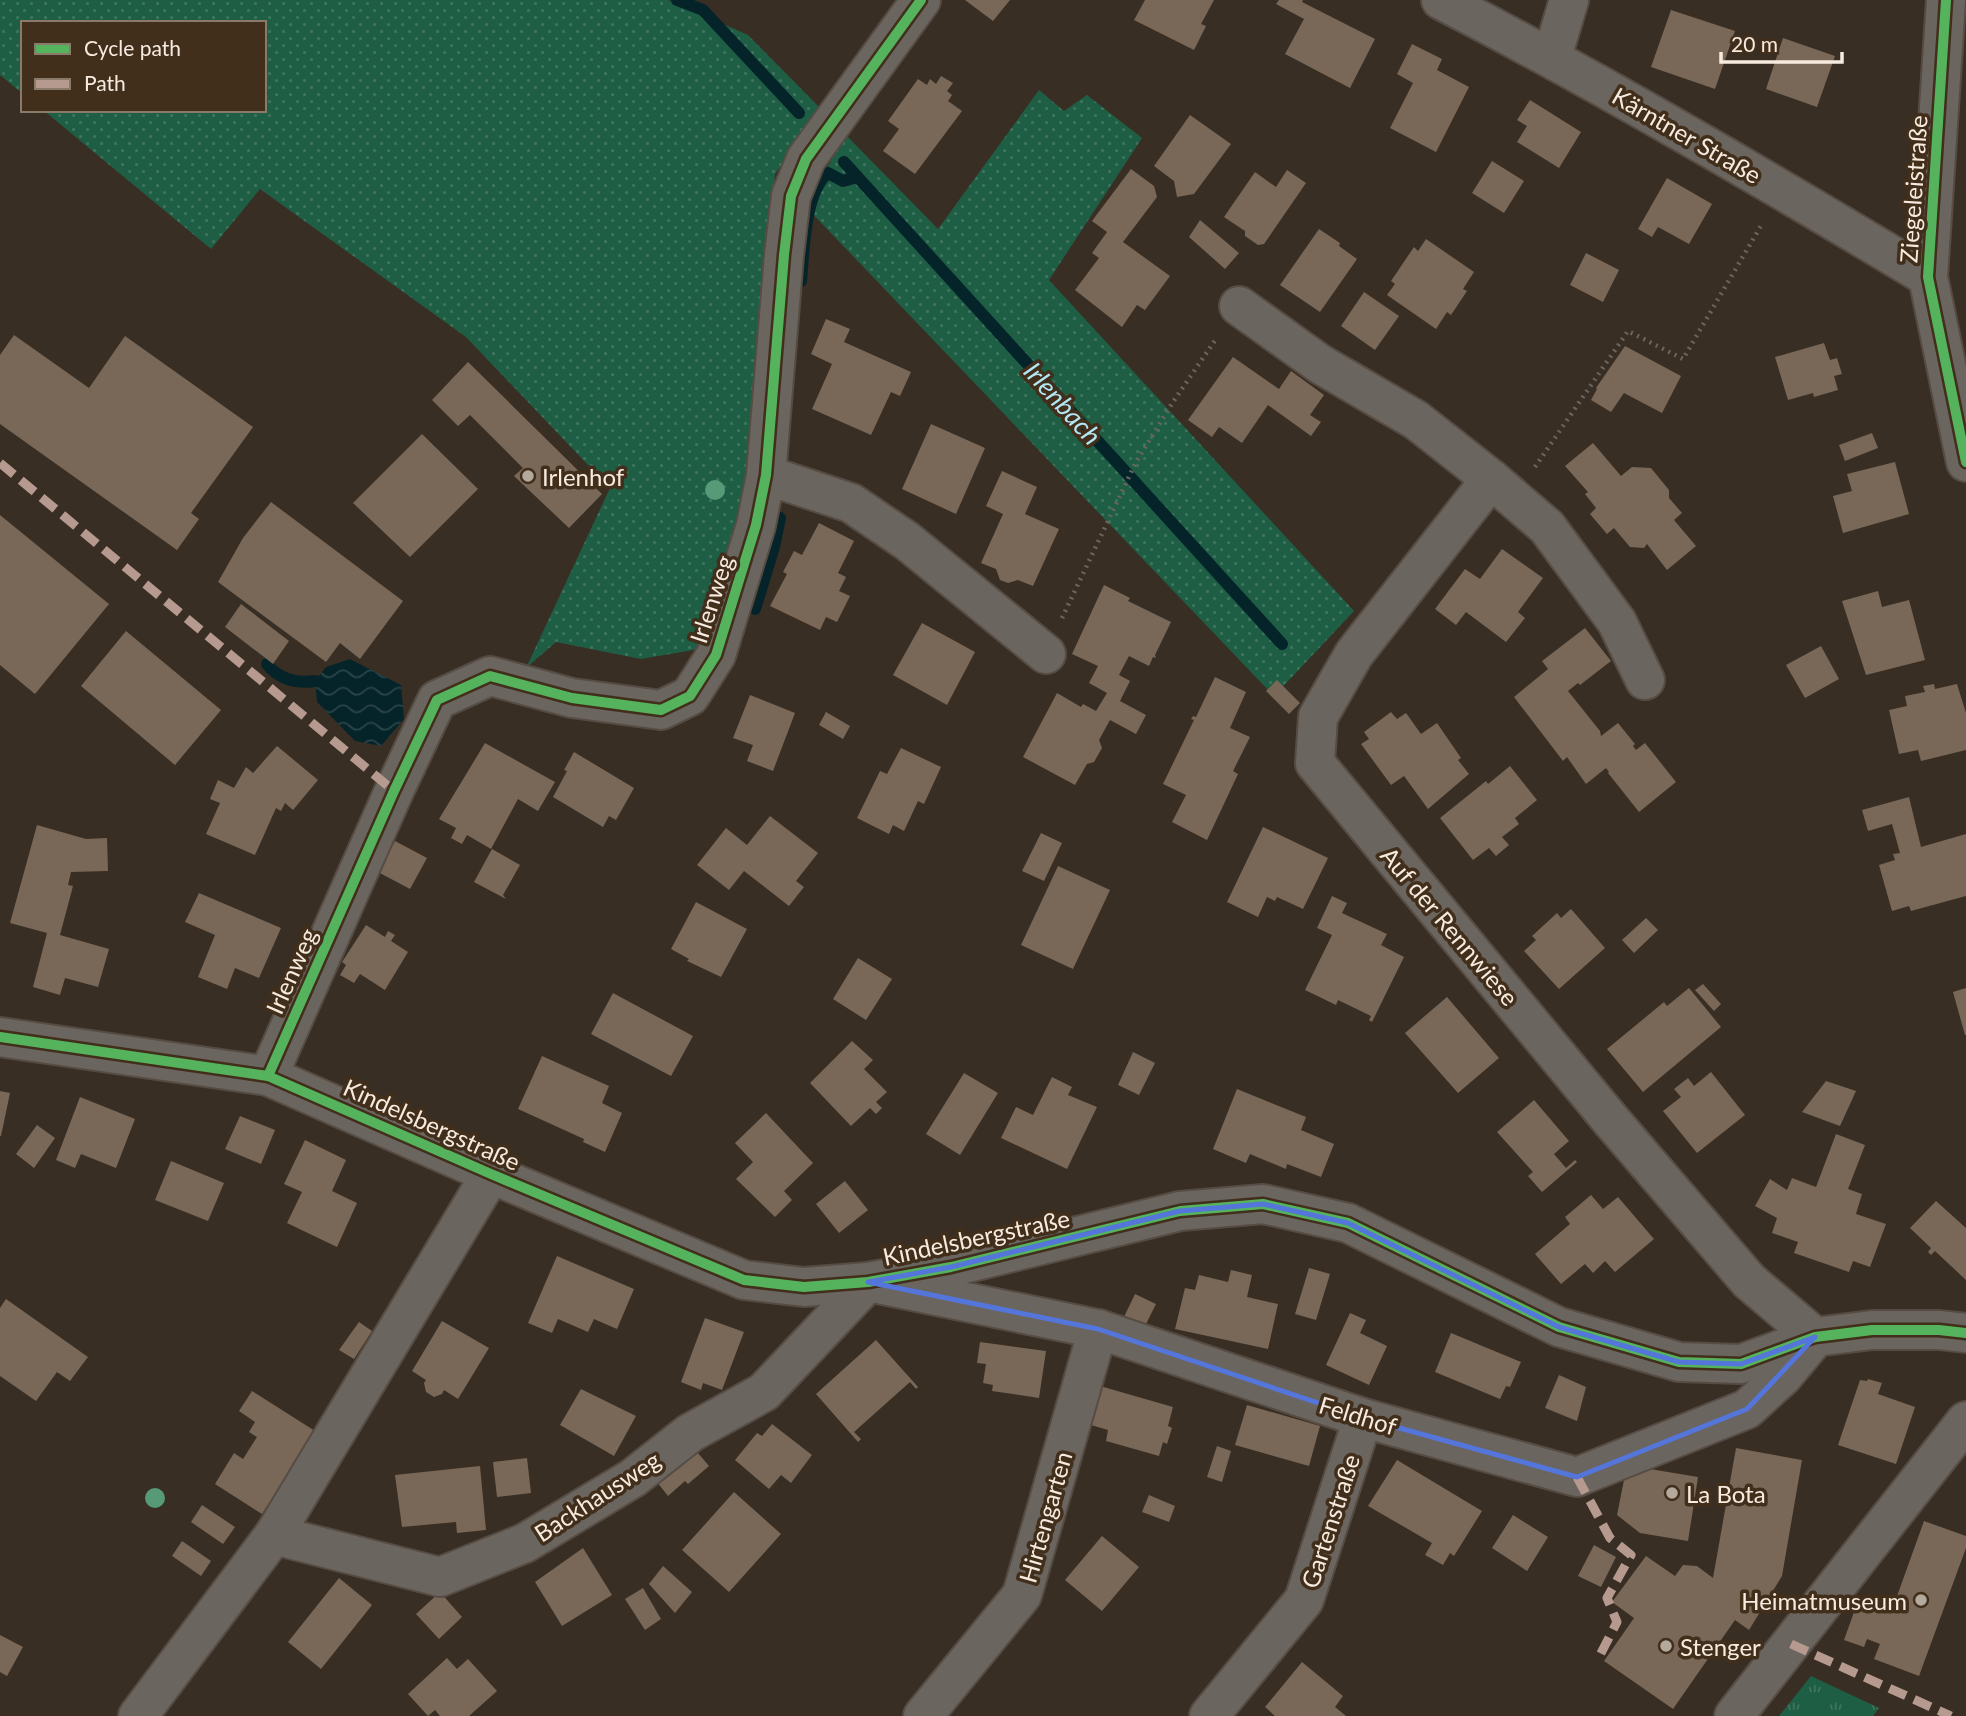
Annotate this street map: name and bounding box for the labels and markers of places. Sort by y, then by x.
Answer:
place label: Irlenhof [542,462,625,491]
marker: Irlenhof [520,468,536,484]
place label: La Bota [1686,1479,1766,1508]
marker: La Bota [1664,1485,1680,1501]
place label: Heimatmuseum [1741,1586,1907,1615]
marker: Heimatmuseum [1913,1592,1929,1608]
place label: Stenger [1680,1632,1761,1661]
marker: Stenger [1658,1638,1674,1654]

